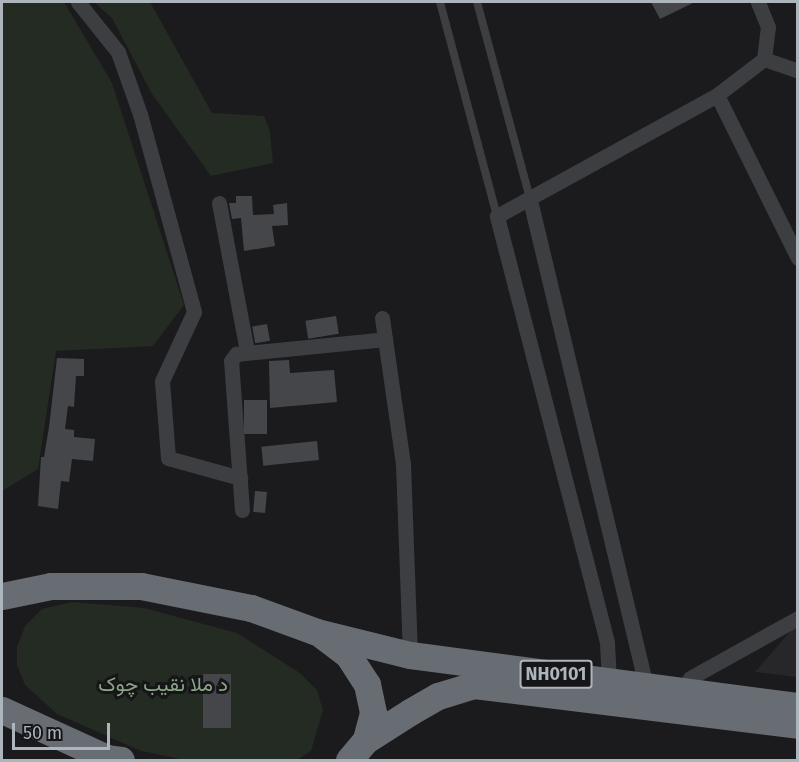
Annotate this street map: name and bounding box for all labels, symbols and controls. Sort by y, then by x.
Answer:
road number: NH0101 [518,659,594,689]
park label: د ملا نقيب چوک [98,672,228,696]
scale bar [15,711,112,749]
text: 50 m [23,722,62,744]

